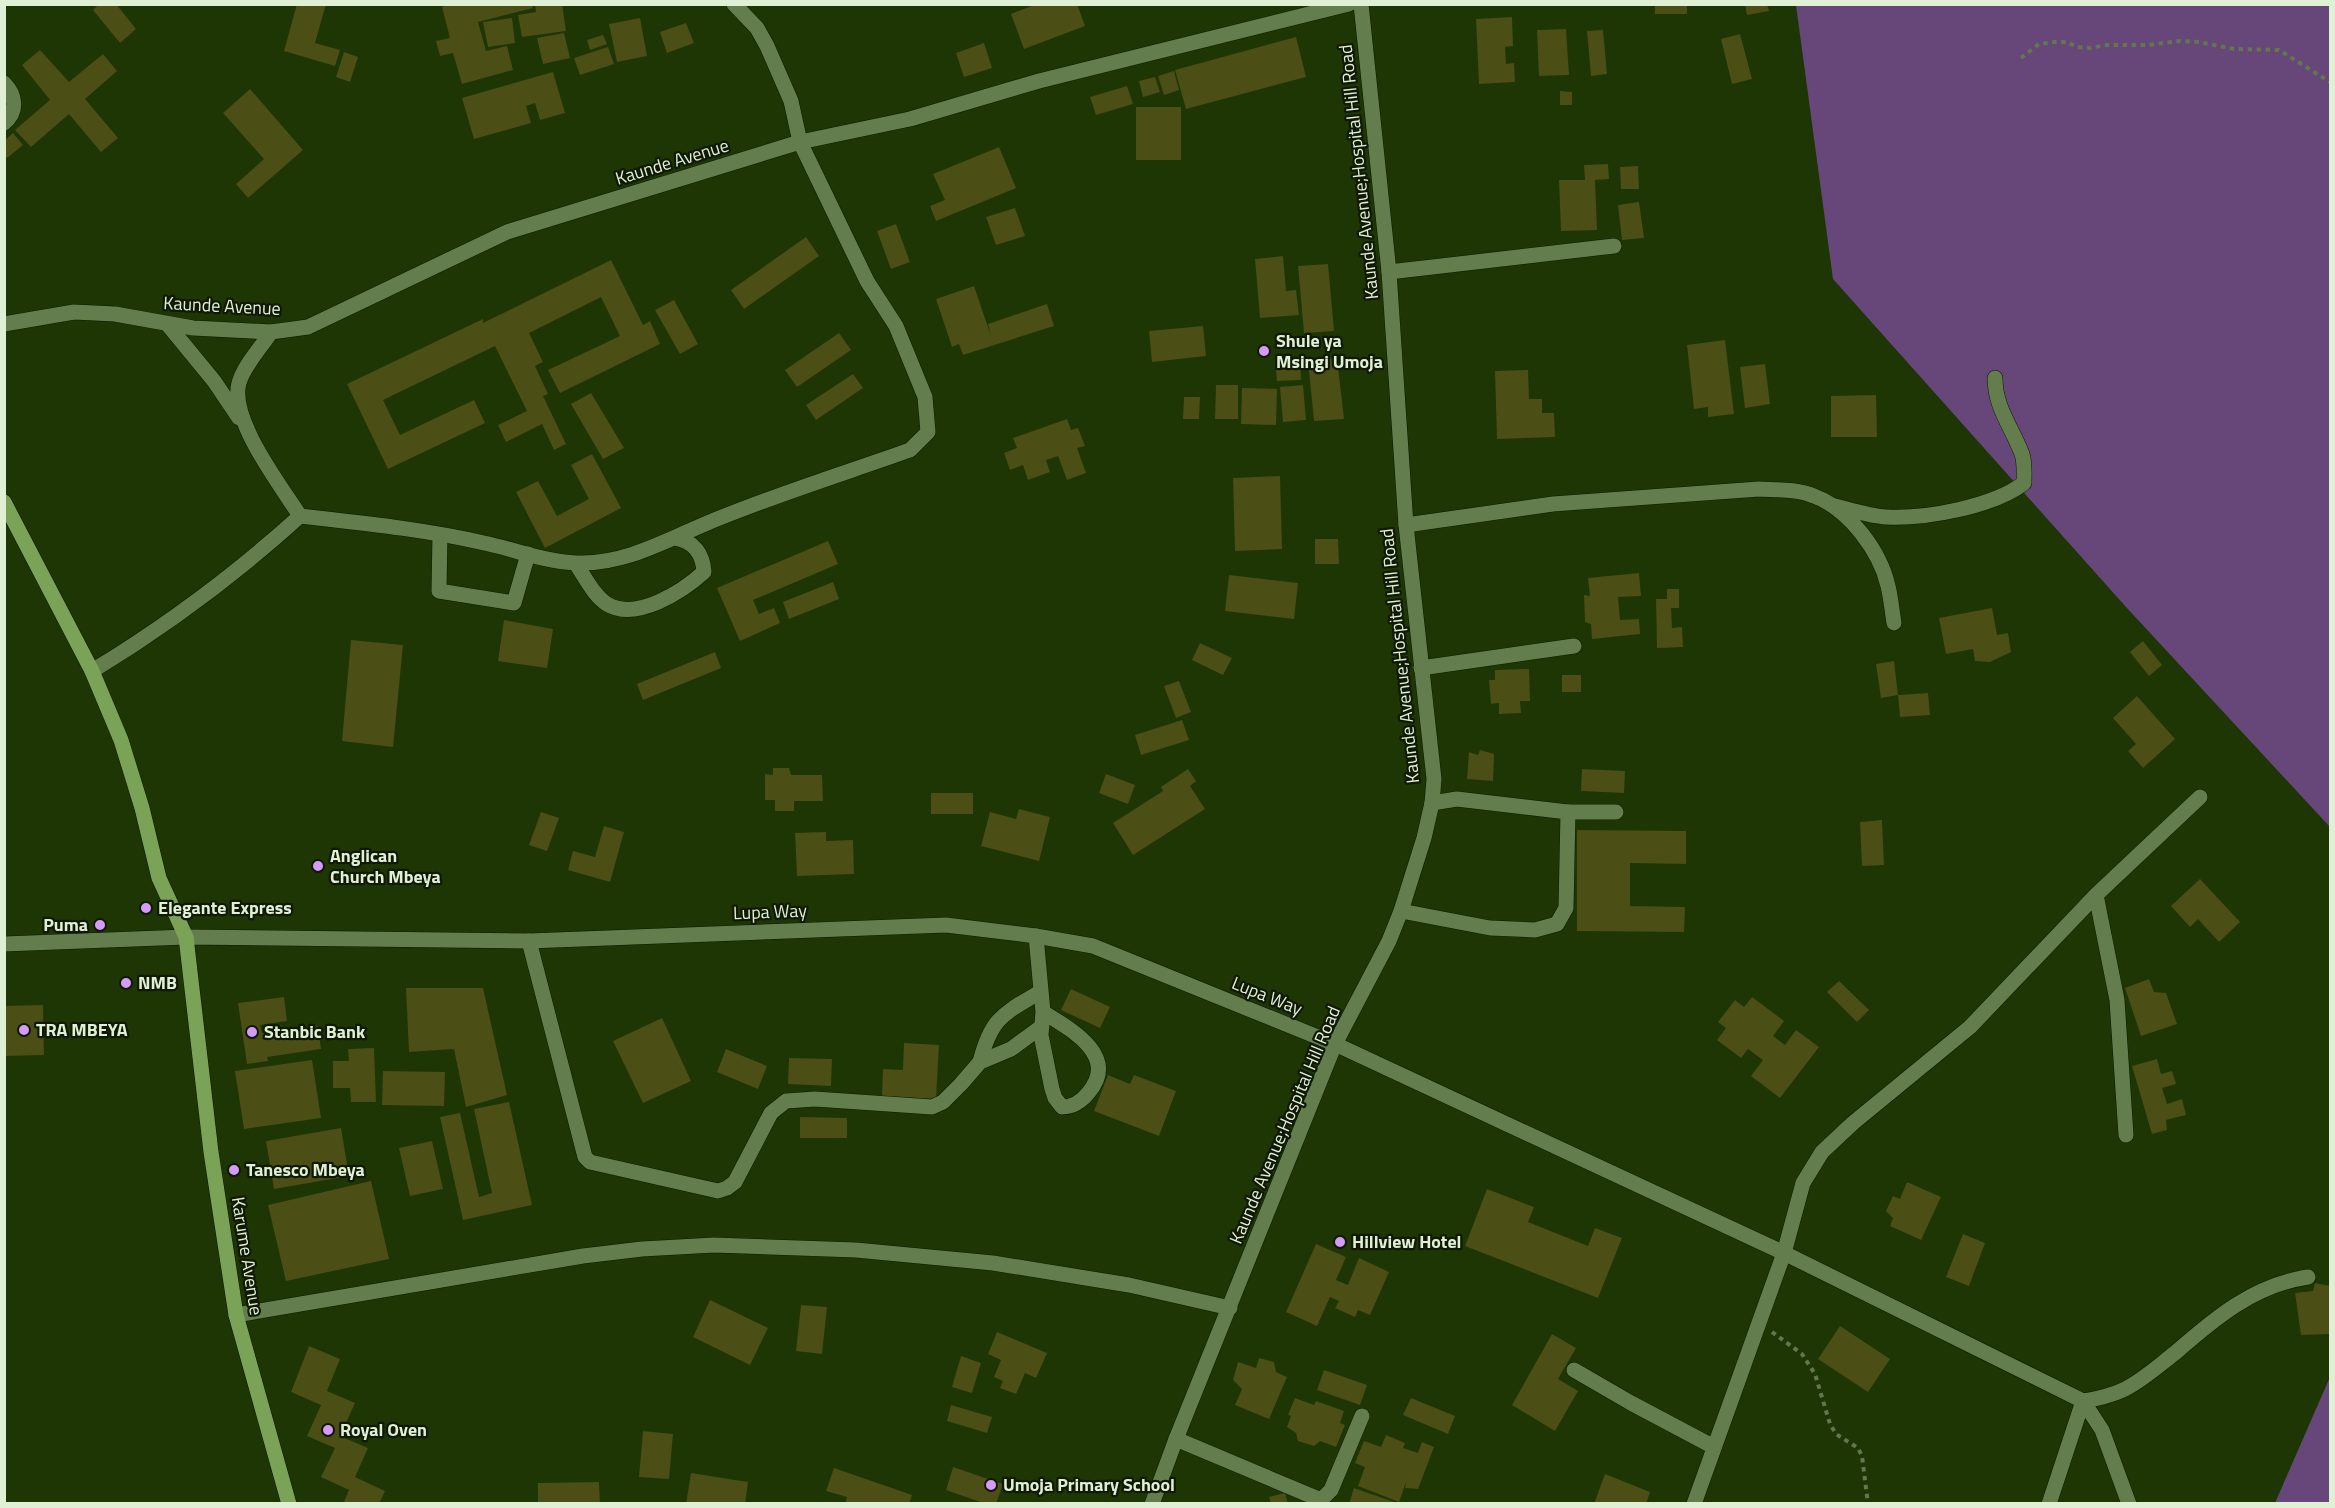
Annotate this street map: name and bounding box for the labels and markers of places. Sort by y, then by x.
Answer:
place label: Shule ya Msingi Umoja [1276,327,1383,375]
marker: Shule ya Msingi Umoja [1257,344,1271,358]
place label: Anglican Church Mbeya [330,842,441,890]
marker: Anglican Church Mbeya [311,859,325,873]
place label: Elegante Express [158,894,292,921]
marker: Elegante Express [139,901,153,915]
place label: Puma [43,911,88,938]
marker: Puma [93,918,107,932]
place label: NMB [138,969,177,996]
marker: NMB [119,976,133,990]
place label: TRA MBEYA [36,1016,128,1043]
place label: Stanbic Bank [264,1018,366,1045]
marker: TRA MBEYA [17,1023,31,1037]
marker: Stanbic Bank [245,1025,259,1039]
place label: Tanesco Mbeya [246,1156,365,1183]
marker: Tanesco Mbeya [227,1163,241,1177]
place label: Hillview Hotel [1352,1228,1461,1255]
marker: Hillview Hotel [1333,1235,1347,1249]
place label: Royal Oven [340,1416,427,1443]
marker: Royal Oven [321,1423,335,1437]
place label: Umoja Primary School [1003,1471,1175,1498]
marker: Umoja Primary School [984,1478,998,1492]

